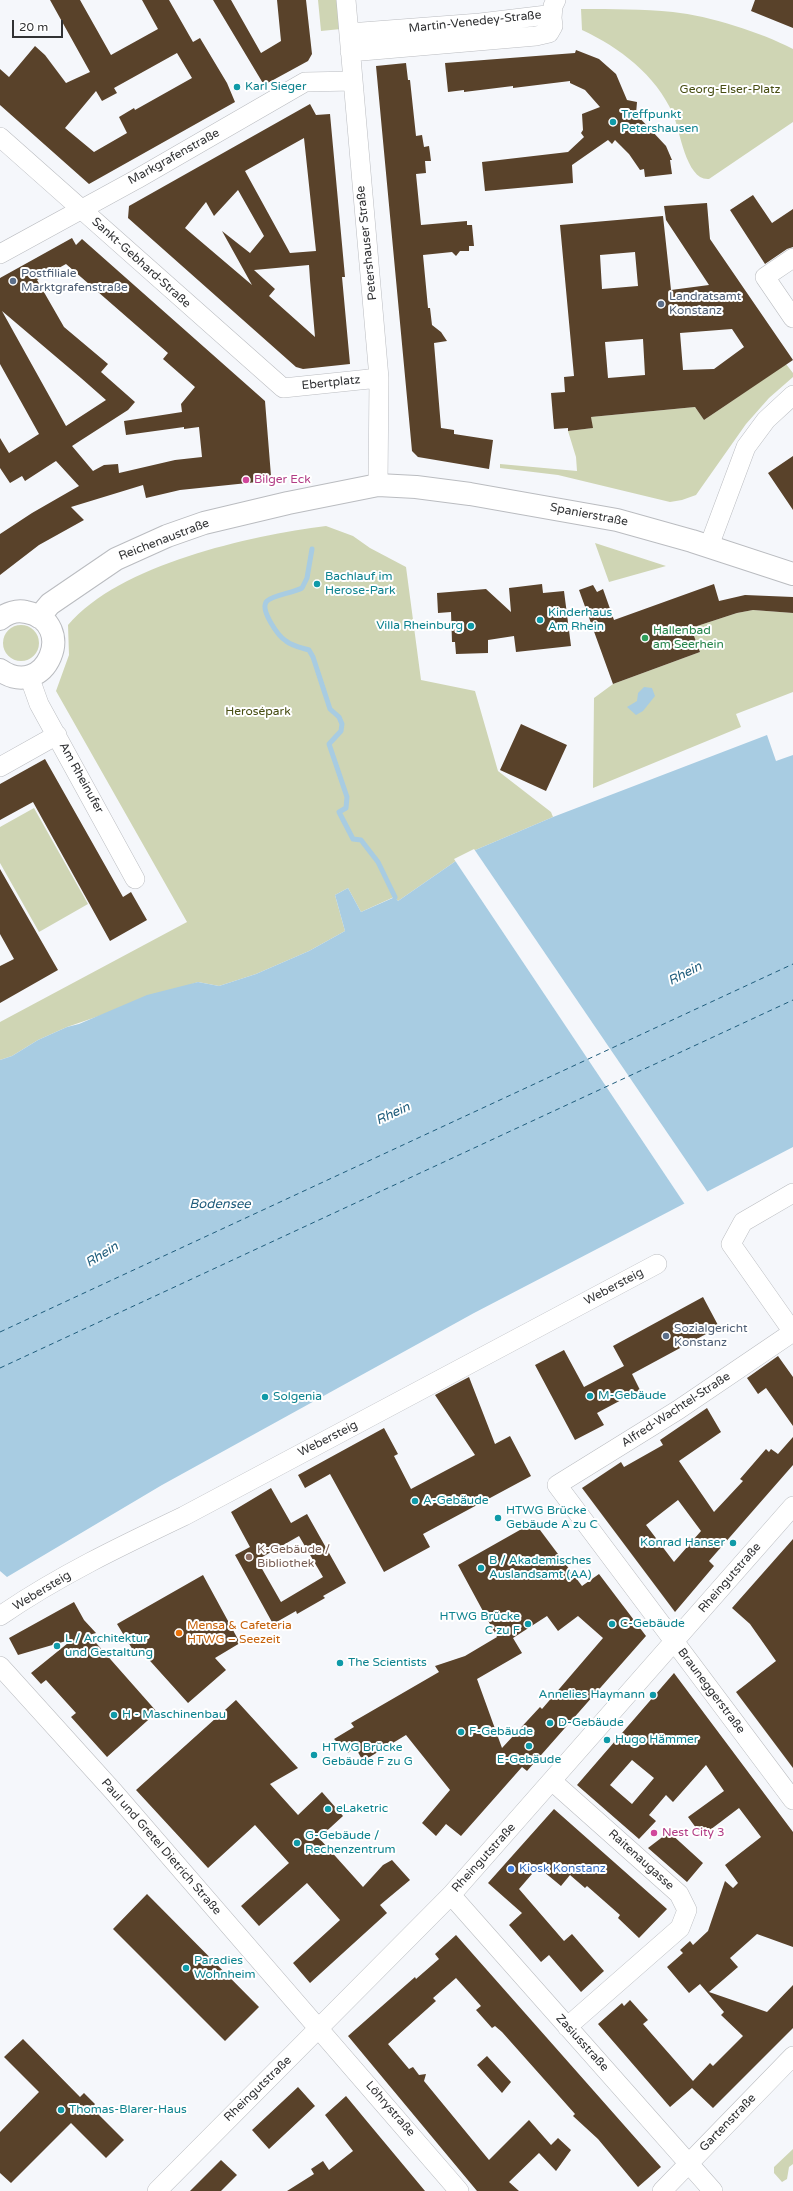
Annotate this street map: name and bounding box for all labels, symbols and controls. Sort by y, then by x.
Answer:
street label: Martin-Venedey-Straße [408,8,542,36]
scale bar [14,12,65,38]
text: 20 m [19,20,48,34]
place label: Karl Sieger [245,80,307,94]
marker: Karl Sieger [232,82,242,92]
park label: Georg-Elser-Platz [680,83,780,97]
place label: Treffpunkt Petershausen [621,108,699,136]
marker: Treffpunkt Petershausen [608,117,618,127]
street label: Markgrafenstraße [126,126,222,188]
street label: Petershauser Straße [354,185,380,301]
street label: Sankt-Gebhard-Straße [89,215,193,311]
place label: Postfiliale Marktgrafenstraße [21,267,128,295]
marker: Postfiliale Marktgrafenstraße [8,276,18,286]
place label: Landratsamt Konstanz [669,290,741,318]
marker: Landratsamt Konstanz [656,299,666,309]
street label: Ebertplatz [301,373,361,393]
place label: Bilger Eck [254,473,311,487]
marker: Bilger Eck [241,475,251,485]
street label: Spanierstraße [549,500,629,530]
street label: Reichenaustraße [117,516,211,564]
place label: Bachlauf im Herose-Park [325,570,395,598]
marker: Bachlauf im Herose-Park [312,579,322,589]
place label: Kinderhaus Am Rhein [548,606,612,634]
marker: Kinderhaus Am Rhein [535,615,545,625]
place label: Villa Rheinburg [376,619,463,633]
marker: Villa Rheinburg [466,621,476,631]
place label: Hallenbad am Seerhein [653,624,724,652]
marker: Hallenbad am Seerhein [640,633,650,643]
park label: Herosépark [225,705,291,719]
street label: Am Rheinufer [56,740,106,816]
water label: Rhein [666,959,704,989]
water label: Rhein [374,1099,412,1129]
water label: Bodensee [189,1197,251,1213]
water label: Rhein [83,1239,121,1271]
street label: Webersteig [582,1265,646,1309]
place label: Sozialgericht Konstanz [674,1322,747,1350]
marker: Sozialgericht Konstanz [661,1331,671,1341]
street label: Alfred-Wachtel-Straße [619,1369,733,1451]
place label: M-Gebäude [598,1389,666,1403]
place label: Solgenia [273,1390,322,1404]
marker: M-Gebäude [585,1391,595,1401]
marker: Solgenia [260,1392,270,1402]
street label: Webersteig [296,1418,360,1460]
place label: A-Gebäude [423,1494,488,1508]
marker: A-Gebäude [410,1496,420,1506]
place label: HTWG Brücke Gebäude A zu C [506,1504,598,1532]
marker: HTWG Brücke Gebäude A zu C [493,1513,503,1523]
place label: Konrad Hanser [640,1536,725,1550]
marker: Konrad Hanser [728,1538,738,1548]
street label: Rheingutstraße [696,1540,764,1616]
place label: K-Gebäude / Bibliothek [257,1543,330,1571]
marker: K-Gebäude / Bibliothek [244,1552,254,1562]
place label: B / Akademisches Auslandsamt (AA) [489,1554,591,1582]
marker: B / Akademisches Auslandsamt (AA) [476,1563,486,1573]
street label: Webersteig [10,1568,74,1614]
place label: HTWG Brücke C zu F [440,1610,520,1638]
place label: C-Gebäude [620,1617,685,1631]
place label: Mensa & Cafeteria HTWG – Seezeit [187,1619,292,1647]
marker: HTWG Brücke C zu F [523,1619,533,1629]
marker: C-Gebäude [607,1619,617,1629]
marker: Mensa & Cafeteria HTWG – Seezeit [174,1628,184,1638]
place label: L / Architektur und Gestaltung [65,1632,153,1660]
marker: L / Architektur und Gestaltung [52,1641,62,1651]
street label: Brauneggerstraße [674,1645,748,1737]
place label: The Scientists [348,1656,427,1670]
marker: The Scientists [335,1658,345,1668]
place label: Annelies Haymann [539,1688,645,1702]
marker: Annelies Haymann [648,1690,658,1700]
place label: H - Maschinenbau [122,1708,226,1722]
marker: H - Maschinenbau [109,1710,119,1720]
place label: D-Gebäude [558,1716,624,1730]
marker: D-Gebäude [545,1718,555,1728]
place label: F-Gebäude [469,1725,533,1739]
marker: F-Gebäude [456,1727,466,1737]
place label: Hugo Hämmer [615,1733,698,1747]
marker: Hugo Hämmer [602,1735,612,1745]
place label: HTWG Brücke Gebäude F zu G [322,1741,413,1769]
marker: E-Gebäude [524,1741,534,1751]
marker: HTWG Brücke Gebäude F zu G [309,1750,319,1760]
place label: E-Gebäude [497,1753,561,1767]
street label: Paul und Gretel Dietrich Straße [98,1776,224,1918]
place label: eLaketric [336,1802,388,1816]
marker: eLaketric [323,1804,333,1814]
street label: Rheingutstraße [449,1820,519,1896]
place label: Nest City 3 [662,1826,725,1840]
street label: Raitenaugasse [605,1827,677,1893]
marker: Nest City 3 [649,1828,659,1838]
place label: G-Gebäude / Rechenzentrum [305,1829,396,1857]
marker: G-Gebäude / Rechenzentrum [292,1838,302,1848]
place label: Kiosk Konstanz [519,1862,606,1876]
marker: Kiosk Konstanz [506,1864,516,1874]
place label: Paradies Wohnheim [194,1954,256,1982]
marker: Paradies Wohnheim [181,1963,191,1973]
street label: Zasiusstraße [553,2011,611,2075]
street label: Rheingutstraße [221,2053,295,2125]
street label: Löhrystraße [362,2079,418,2139]
street label: Gartenstraße [697,2091,759,2155]
place label: Thomas-Blarer-Haus [69,2103,187,2117]
marker: Thomas-Blarer-Haus [56,2105,66,2115]

